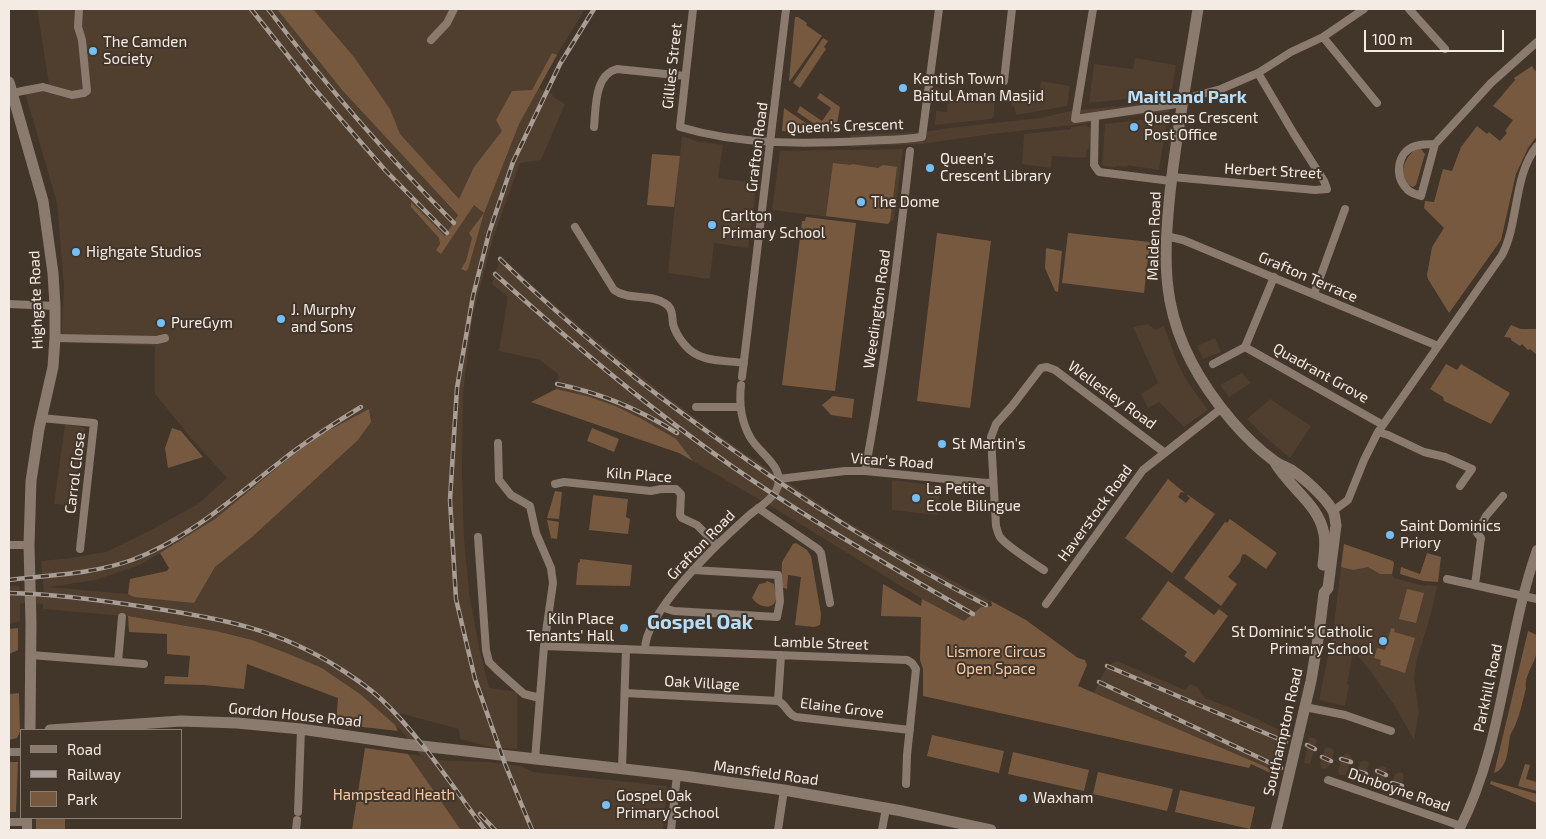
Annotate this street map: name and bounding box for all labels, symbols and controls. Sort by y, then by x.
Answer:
scale bar [1366,20,1506,52]
street label: Gillies Street [659,22,685,110]
text: 100 m [1372,30,1413,48]
place label: The Camden Society [103,33,187,68]
marker: The Camden Society [87,45,99,57]
place label: Kentish Town Baitul Aman Masjid [913,70,1044,105]
marker: Kentish Town Baitul Aman Masjid [897,82,909,94]
district label: Maitland Park [1127,86,1247,108]
street label: Grafton Road [743,101,771,193]
place label: Queens Crescent Post Office [1144,109,1258,144]
street label: Queen's Crescent [786,115,904,137]
marker: Queens Crescent Post Office [1128,121,1140,133]
place label: Queen's Crescent Library [940,150,1051,185]
street label: Herbert Street [1224,159,1322,183]
marker: Queen's Crescent Library [924,162,936,174]
street label: Malden Road [1143,191,1165,281]
place label: The Dome [871,193,940,211]
marker: The Dome [855,196,867,208]
place label: Carlton Primary School [722,207,825,242]
marker: Carlton Primary School [706,219,718,231]
place label: Highgate Studios [86,243,202,261]
marker: Highgate Studios [70,246,82,258]
street label: Weedington Road [860,248,894,370]
street label: Grafton Terrace [1256,248,1360,306]
street label: Highgate Road [25,250,47,350]
place label: J. Murphy and Sons [291,301,356,336]
marker: J. Murphy and Sons [275,313,287,325]
place label: PureGym [171,314,233,332]
marker: PureGym [155,317,167,329]
street label: Quadrant Grove [1270,339,1372,407]
street label: Wellesley Road [1064,357,1160,433]
street label: Carrol Close [61,431,89,515]
place label: St Martin's [952,435,1026,453]
marker: St Martin's [936,438,948,450]
street label: Vicar's Road [850,449,934,473]
street label: Haverstock Road [1054,461,1136,565]
street label: Kiln Place [605,464,673,486]
place label: La Petite Ecole Bilingue [926,480,1021,515]
marker: La Petite Ecole Bilingue [910,492,922,504]
street label: Grafton Road [663,506,739,584]
place label: Saint Dominics Priory [1400,517,1501,552]
marker: Saint Dominics Priory [1384,529,1396,541]
place label: Kiln Place Tenants' Hall [526,610,614,645]
district label: Gospel Oak [647,610,753,634]
marker: Kiln Place Tenants' Hall [618,622,630,634]
place label: St Dominic's Catholic Primary School [1231,623,1373,658]
street label: Lamble Street [773,632,869,654]
marker: St Dominic's Catholic Primary School [1377,635,1389,647]
street label: Parkhill Road [1470,642,1506,734]
park label: Lismore Circus Open Space [946,643,1046,678]
street label: Southampton Road [1260,666,1306,798]
street label: Oak Village [664,672,740,694]
street label: Elaine Grove [799,694,885,722]
street label: Gordon House Road [228,699,362,731]
legend [20,729,182,819]
text: Road [67,740,102,758]
street label: Mansfield Road [712,757,820,789]
street label: Dunboyne Road [1346,764,1452,816]
text: Railway [67,765,121,783]
park label: Hampstead Heath [333,786,455,804]
place label: Gospel Oak Primary School [616,787,719,822]
place label: Waxham [1033,789,1093,807]
text: Park [67,790,98,808]
marker: Waxham [1017,792,1029,804]
marker: Gospel Oak Primary School [600,799,612,811]

